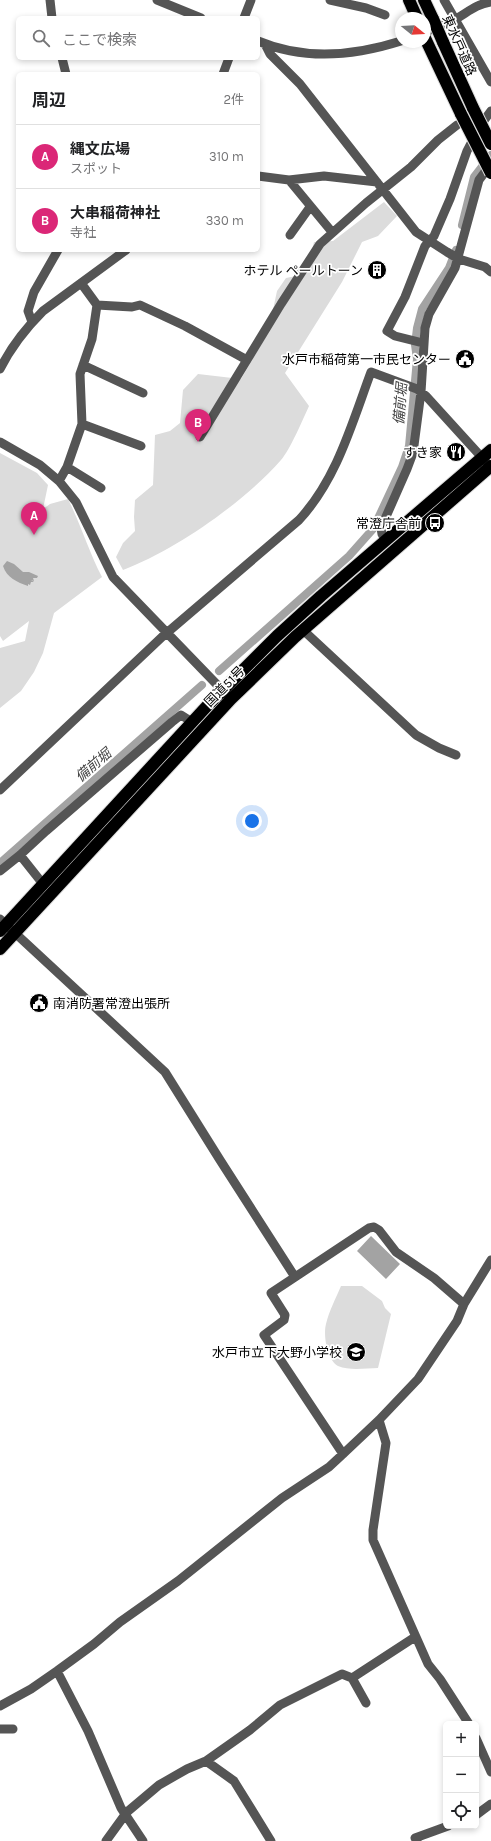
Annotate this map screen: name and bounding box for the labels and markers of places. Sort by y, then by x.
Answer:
building icon: ホテル ペールトーン [366,259,388,281]
place label: ホテル ペールトーン [244,263,363,278]
public building icon: 水戸市稲荷第一市民センター [454,348,476,370]
place label: 水戸市稲荷第一市民センター [282,352,451,367]
pin: B [185,409,211,442]
restaurant icon: すき家 [445,441,467,463]
place label: すき家 [403,445,442,460]
pin: A [21,502,47,535]
bus stop icon: 常澄庁舎前 [424,512,446,534]
place label: 常澄庁舎前 [356,516,421,531]
public building icon: 南消防署常澄出張所 [28,992,50,1014]
place label: 南消防署常澄出張所 [53,996,170,1011]
school or university icon: 水戸市立下大野小学校 [345,1341,367,1363]
place label: 水戸市立下大野小学校 [212,1345,342,1360]

